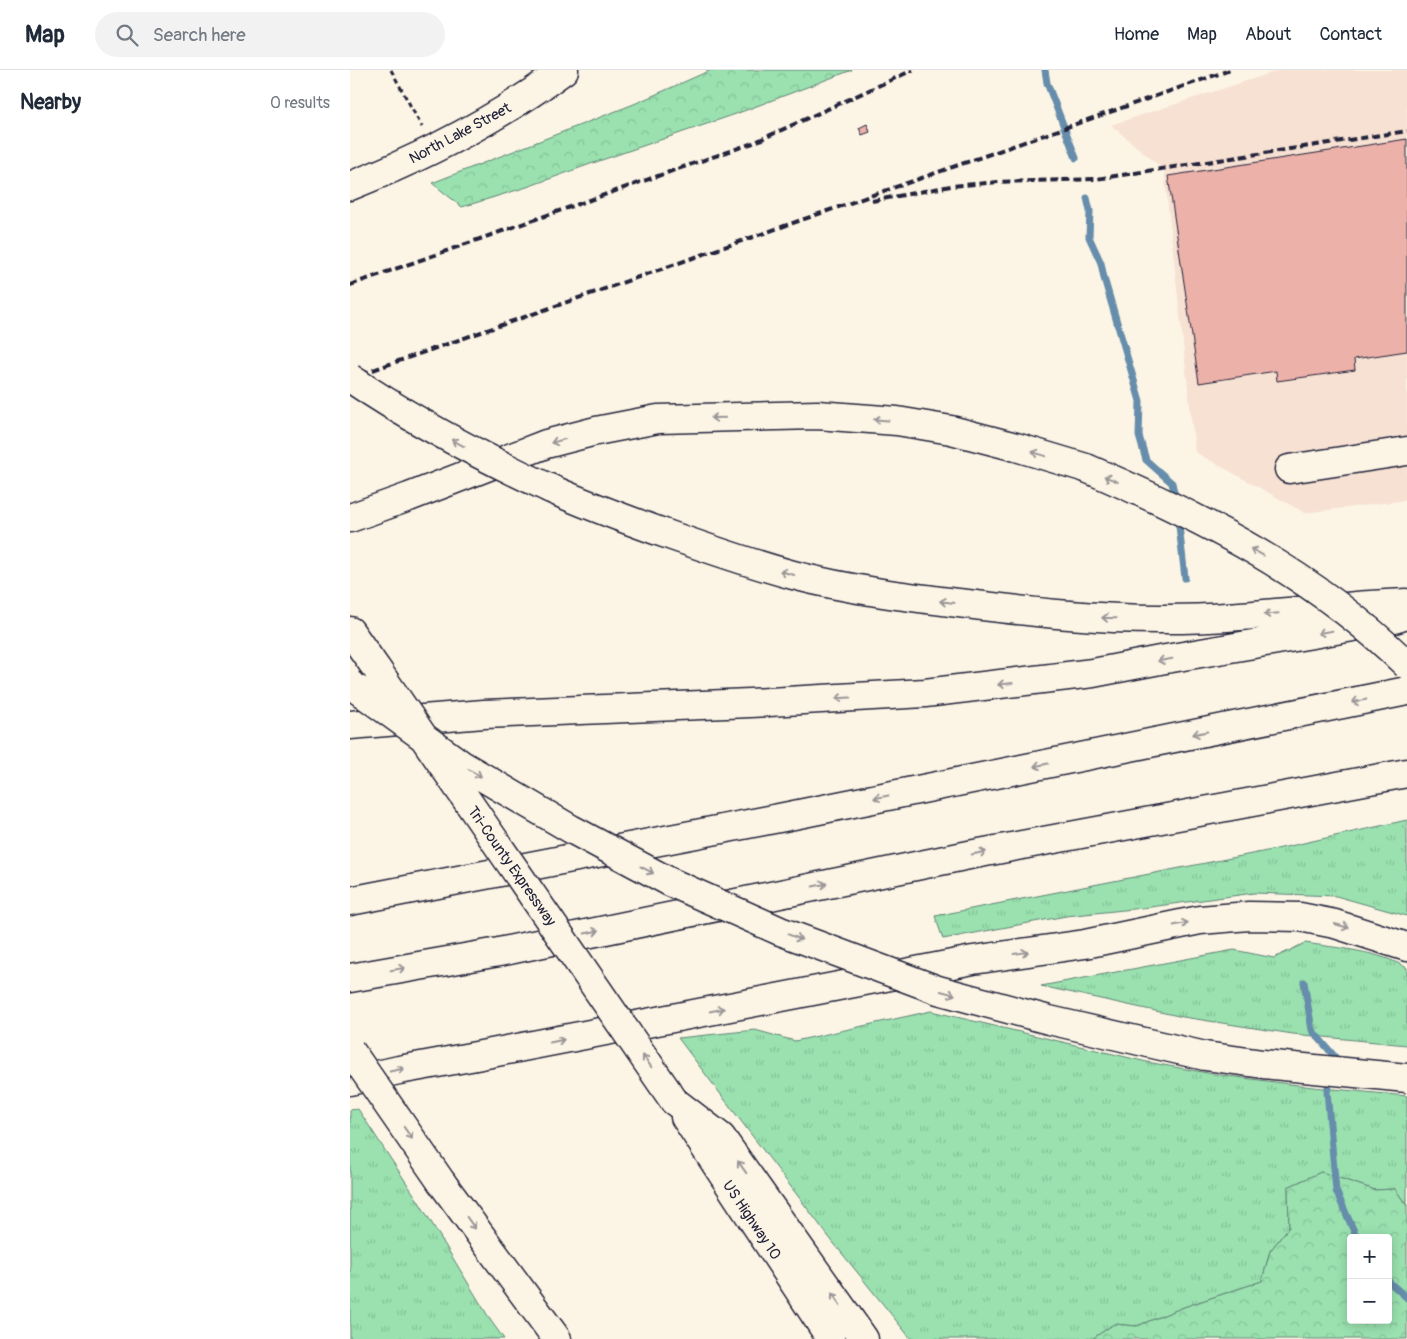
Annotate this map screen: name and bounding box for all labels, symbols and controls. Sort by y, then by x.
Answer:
search box [95,12,445,57]
text: Map [25,20,65,49]
icon: search [113,21,141,49]
text: Search here [153,23,246,47]
text: Home [1114,23,1159,46]
text: Map [1187,23,1217,46]
text: About [1245,23,1291,46]
text: Contact [1319,23,1382,46]
text: Nearby [20,89,81,116]
text: 0 results [270,93,330,113]
street label: North Lake Street [406,98,515,168]
one-way arrow [711,413,727,423]
one-way arrow [873,415,889,425]
one-way arrow [551,437,567,446]
one-way arrow [451,438,466,447]
one-way arrow [1032,448,1048,458]
one-way arrow [1104,474,1119,483]
one-way arrow [1249,547,1264,557]
one-way arrow [780,568,796,578]
one-way arrow [940,597,956,607]
one-way arrow [1264,609,1280,619]
one-way arrow [1101,613,1117,622]
one-way arrow [1318,628,1334,638]
one-way arrow [1157,655,1173,665]
one-way arrow [997,679,1013,689]
one-way arrow [835,693,851,702]
one-way arrow [1352,696,1368,706]
one-way arrow [1192,729,1208,738]
one-way arrow [1033,761,1049,770]
one-way arrow [468,768,482,778]
one-way arrow [874,793,890,803]
street label: Tri-County Expressway [463,803,560,930]
one-way arrow [971,848,987,857]
one-way arrow [640,865,655,875]
one-way arrow [811,880,827,889]
one-way arrow [1173,919,1189,928]
one-way arrow [1334,922,1350,931]
one-way arrow [584,927,600,936]
one-way arrow [787,933,802,942]
one-way arrow [1013,948,1029,958]
one-way arrow [390,964,406,974]
one-way arrow [939,989,955,998]
one-way arrow [708,1004,724,1014]
one-way arrow [549,1035,565,1045]
one-way arrow [642,1054,652,1068]
one-way arrow [389,1065,405,1074]
one-way arrow [402,1126,413,1140]
one-way arrow [737,1160,747,1174]
street label: US Highway 10 [718,1177,785,1264]
one-way arrow [466,1216,476,1230]
map controls [1347,1234,1392,1324]
button: + [1347,1234,1392,1279]
button: − [1347,1279,1392,1324]
one-way arrow [831,1292,841,1306]

